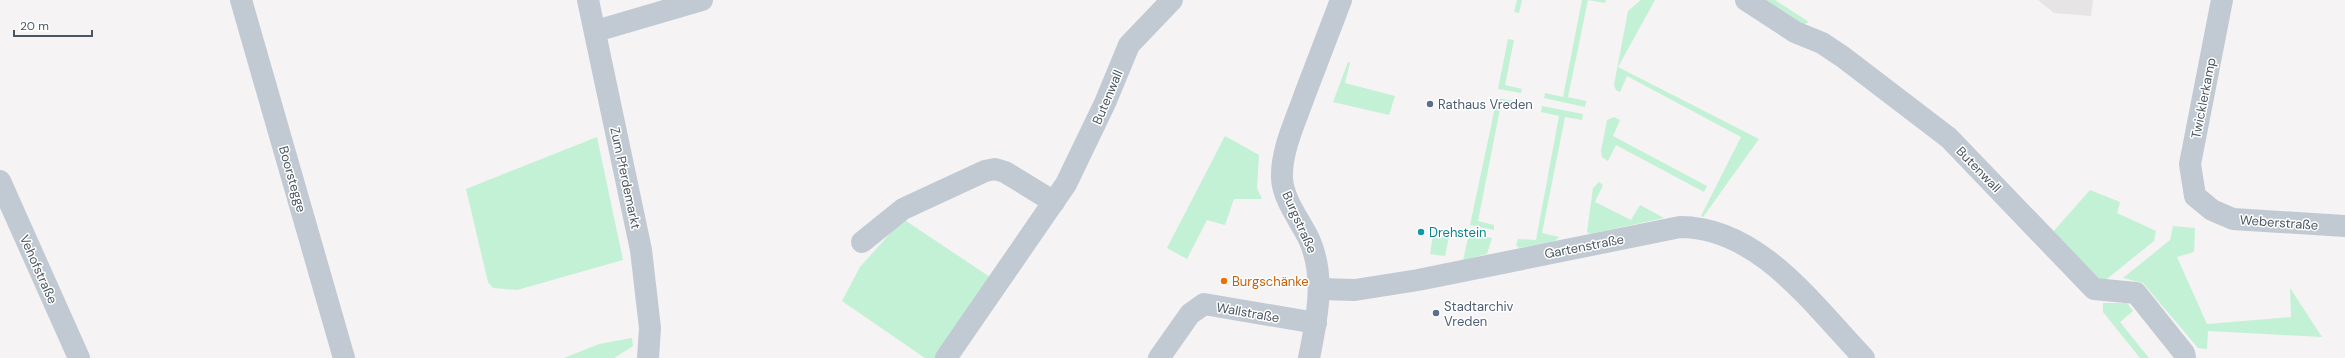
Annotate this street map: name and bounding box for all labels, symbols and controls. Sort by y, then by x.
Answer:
scale bar [14,12,92,38]
text: 20 m [20,18,49,34]
street label: Twicklerkamp [2187,56,2220,140]
street label: Butenwall [1088,67,1127,127]
place label: Rathaus Vreden [1438,96,1533,113]
marker: Rathaus Vreden [1425,99,1435,109]
street label: Zum Pferdemarkt [606,126,645,231]
street label: Butenwall [1953,143,2005,196]
street label: Boorstegge [275,144,310,214]
street label: Burgstraße [1278,188,1321,256]
street label: Weberstraße [2239,211,2319,234]
place label: Drehstein [1429,224,1487,241]
marker: Drehstein [1416,227,1426,237]
street label: Gartenstraße [1543,230,1625,263]
street label: Vehofstraße [16,232,61,306]
place label: Burgschänke [1232,273,1309,290]
marker: Burgschänke [1219,276,1229,286]
place label: Stadtarchiv Vreden [1444,298,1514,330]
street label: Wallstraße [1215,299,1281,326]
marker: Stadtarchiv Vreden [1431,308,1441,318]

